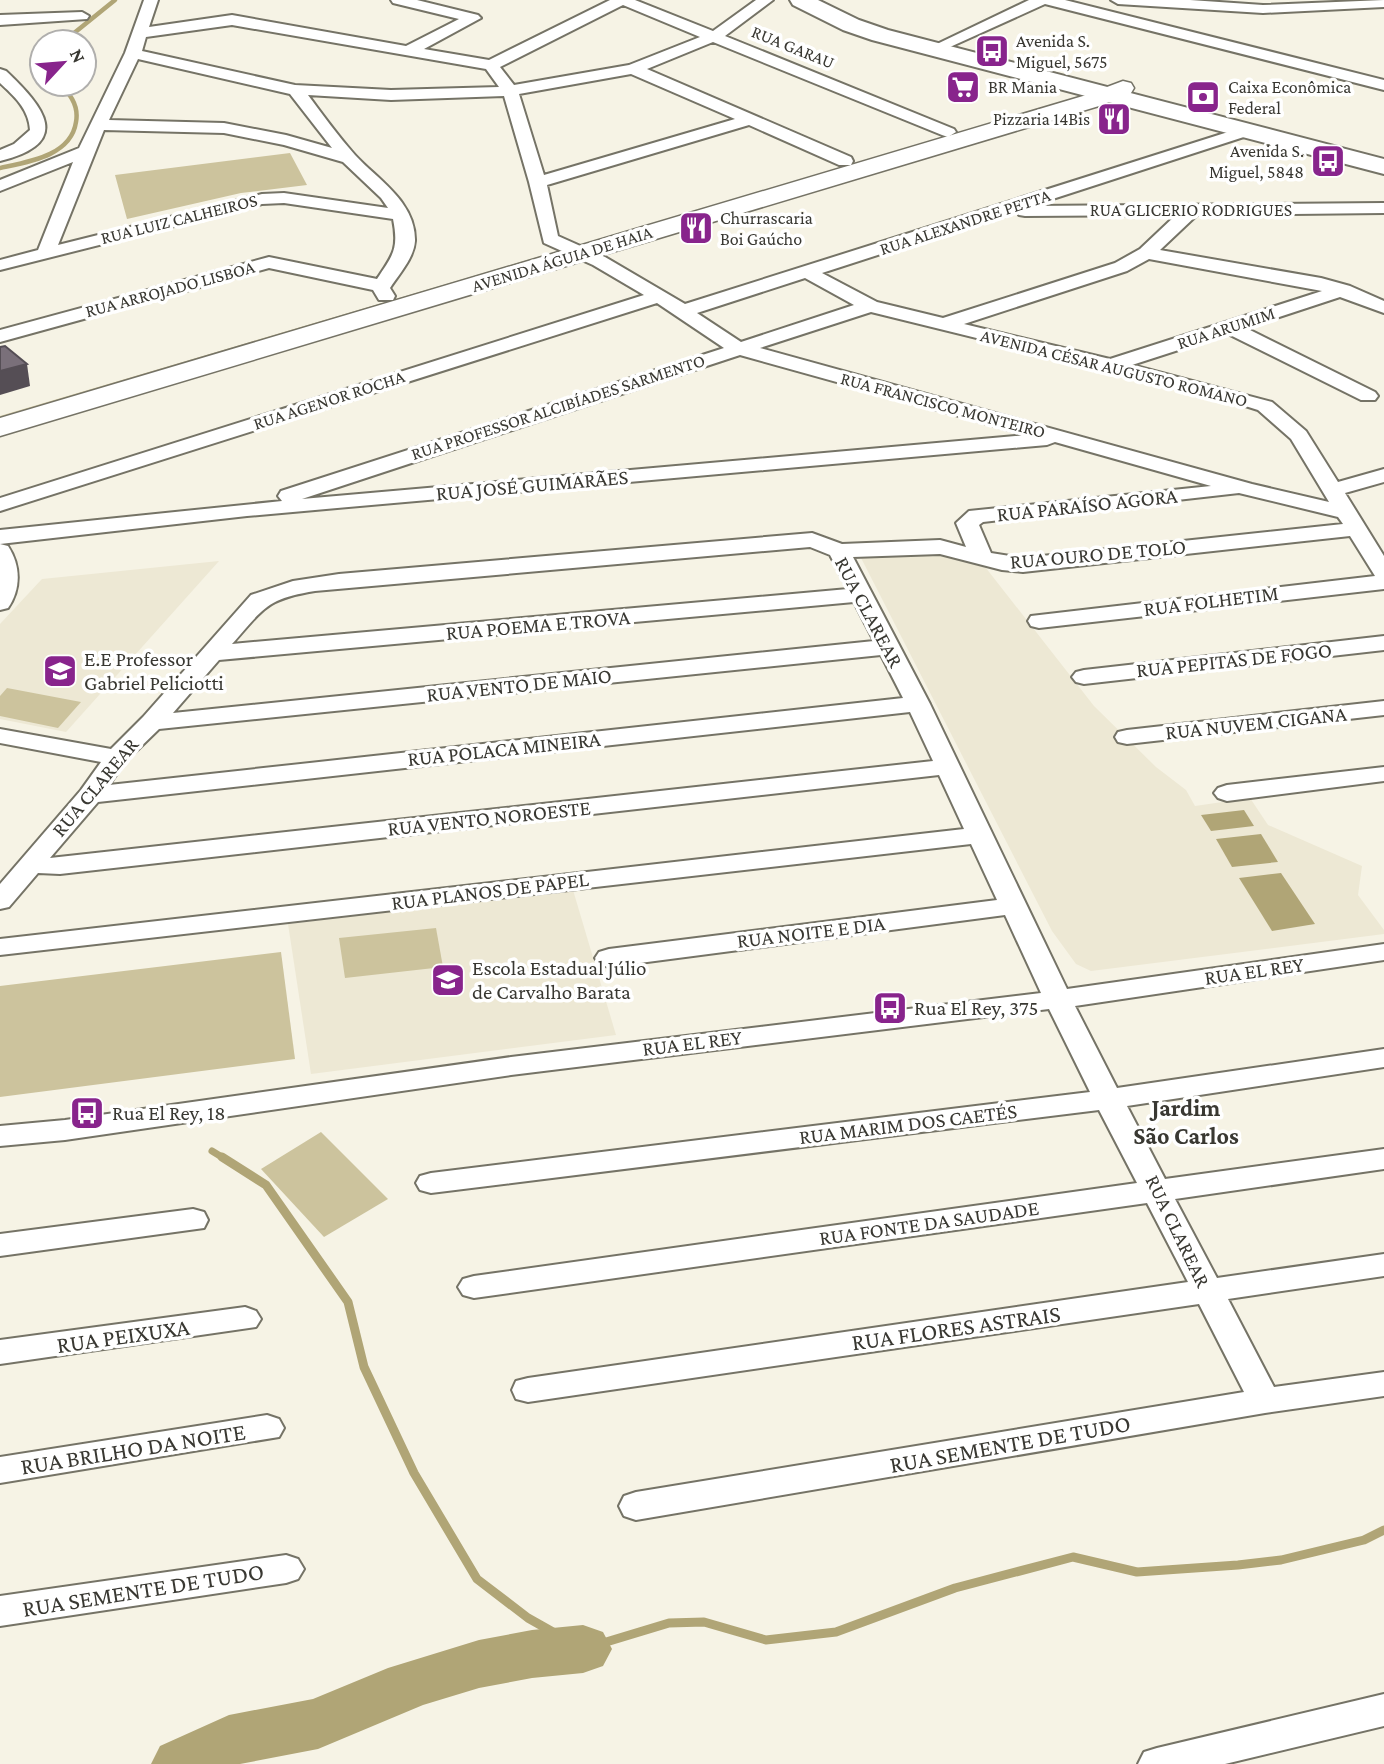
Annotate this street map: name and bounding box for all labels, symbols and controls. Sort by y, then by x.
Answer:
street label: RUA GARAU [749,21,837,73]
north arrow [28,28,98,98]
place label: Avenida S. Miguel, 5675 [1016,31,1108,72]
bus stop icon: Avenida S. Miguel, 5675 [973,32,1011,70]
text: N [66,45,90,66]
supermarket icon: BR Mania [944,68,982,106]
place label: BR Mania [988,77,1057,97]
place label: Caixa Econômica Federal [1228,77,1351,118]
bank icon: Caixa Econômica Federal [1184,78,1222,116]
restaurant icon: Pizzaria 14Bis [1095,100,1133,138]
place label: Pizzaria 14Bis [993,109,1090,129]
place label: Avenida S. Miguel, 5848 [1209,141,1304,182]
bus stop icon: Avenida S. Miguel, 5848 [1309,142,1347,180]
street label: RUA ALEXANDRE PETTA [877,185,1054,259]
street label: RUA LUIZ CALHEIROS [99,190,259,248]
street label: RUA GLICERIO RODRIGUES [1090,200,1292,220]
place label: Churrascaria Boi Gaúcho [720,208,813,249]
restaurant icon: Churrascaria Boi Gaúcho [677,209,715,247]
street label: AVENIDA ÁGUIA DE HAIA [469,222,655,296]
street label: RUA ARROJADO LISBOA [83,257,258,321]
street label: RUA ARUMIM [1175,303,1277,353]
street label: AVENIDA CÉSAR AUGUSTO ROMANO [979,325,1249,411]
street label: RUA PROFESSOR ALCIBÍADES SARMENTO [409,350,707,464]
street label: RUA AGENOR ROCHA [251,366,408,434]
street label: RUA FRANCISCO MONTEIRO [838,368,1048,442]
street label: RUA JOSÉ GUIMARÃES [435,465,629,505]
street label: RUA PARAÍSO AGORA [995,484,1179,526]
street label: RUA OURO DE TOLO [1009,534,1187,574]
street label: RUA CLAREAR [830,553,908,672]
street label: RUA FOLHETIM [1142,581,1280,621]
street label: RUA POEMA E TROVA [445,605,631,645]
street label: RUA PEPITAS DE FOGO [1135,638,1333,682]
place label: E.E Professor Gabriel Peliciotti [84,647,224,695]
school or university icon: E.E Professor Gabriel Peliciotti [41,652,79,690]
street label: RUA VENTO DE MAIO [425,663,613,707]
street label: RUA NUVEM CIGANA [1164,702,1348,744]
street label: RUA POLACA MINEIRA [406,727,602,771]
street label: RUA CLAREAR [47,732,144,841]
street label: RUA VENTO NOROESTE [386,795,592,841]
street label: RUA PLANOS DE PAPEL [390,867,591,915]
street label: RUA NOITE E DIA [736,911,887,953]
street label: RUA EL REY [1203,952,1306,990]
place label: Escola Estadual Júlio de Carvalho Barata [472,956,646,1004]
school or university icon: Escola Estadual Júlio de Carvalho Barata [429,961,467,999]
bus stop icon: Rua El Rey, 375 [871,989,909,1027]
place label: Rua El Rey, 375 [914,996,1038,1020]
street label: RUA EL REY [641,1025,744,1061]
bus stop icon: Rua El Rey, 18 [68,1094,106,1132]
district label: Jardim São Carlos [1133,1094,1239,1149]
street label: RUA MARIM DOS CAETÉS [798,1099,1018,1149]
place label: Rua El Rey, 18 [112,1101,226,1125]
street label: RUA CLAREAR [1140,1171,1216,1291]
street label: RUA FONTE DA SAUDADE [818,1196,1040,1250]
street label: RUA FLORES ASTRAIS [850,1299,1062,1356]
street label: RUA PEIXUXA [55,1313,191,1358]
street label: RUA SEMENTE DE TUDO [887,1409,1132,1478]
street label: RUA BRILHO DA NOITE [18,1417,247,1480]
street label: RUA SEMENTE DE TUDO [20,1557,266,1622]

